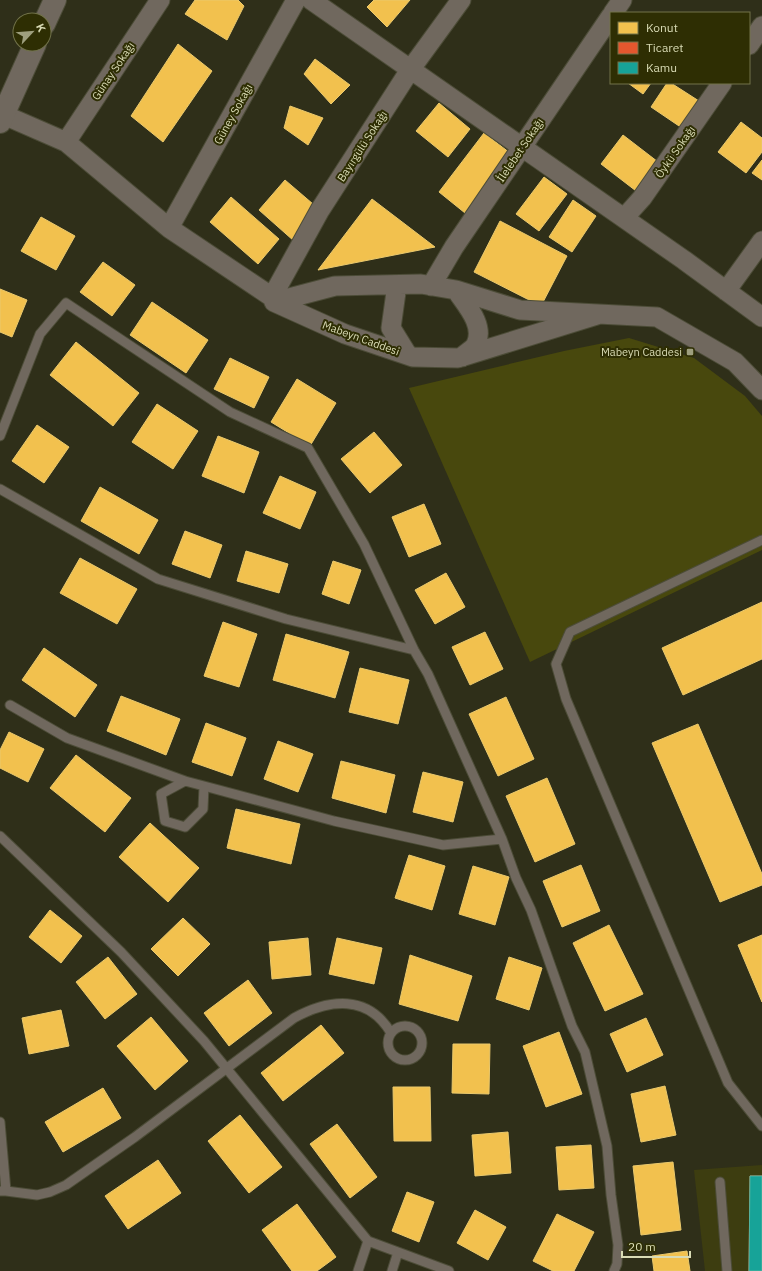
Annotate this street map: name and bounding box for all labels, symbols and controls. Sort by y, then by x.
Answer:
north arrow [12,12,52,52]
legend [610,12,750,84]
text: Konut [646,20,678,35]
text: K [33,21,49,34]
street label: Günay Sokağı [89,39,137,103]
text: Ticaret [646,40,683,55]
text: Kamu [646,60,677,75]
street label: Güney Sokağı [211,81,255,147]
street label: Bayırgülü Sokağı [334,108,390,184]
street label: İlelebet Sokağı [493,115,547,185]
street label: Öykü Sokağı [652,123,698,181]
street label: Mabeyn Caddesi [320,318,402,358]
place label: Mabeyn Caddesi [601,345,682,359]
marker: Mabeyn Caddesi [685,347,695,357]
scale bar [622,1233,690,1259]
text: 20 m [628,1239,656,1254]

